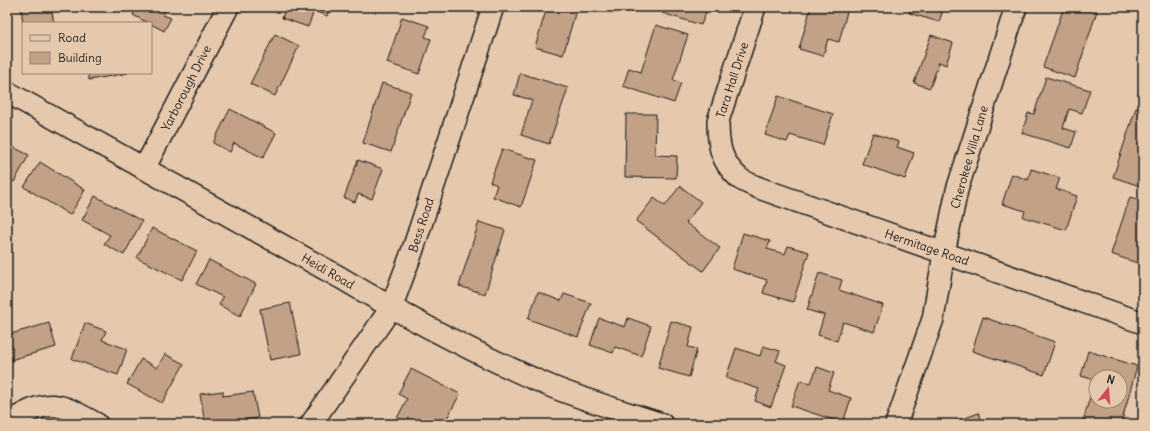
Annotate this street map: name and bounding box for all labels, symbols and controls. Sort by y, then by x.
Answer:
legend [22,22,152,74]
text: Road [58,30,86,45]
street label: Tara Hall Drive [713,40,751,120]
street label: Yarborough Drive [158,43,214,133]
text: Building [58,50,102,65]
street label: Cherokee Villa Lane [947,104,991,210]
street label: Bess Road [405,196,437,254]
street label: Hermitage Road [883,226,971,268]
street label: Heidi Road [299,250,357,292]
north arrow [1088,369,1128,409]
text: N [1105,372,1117,387]

